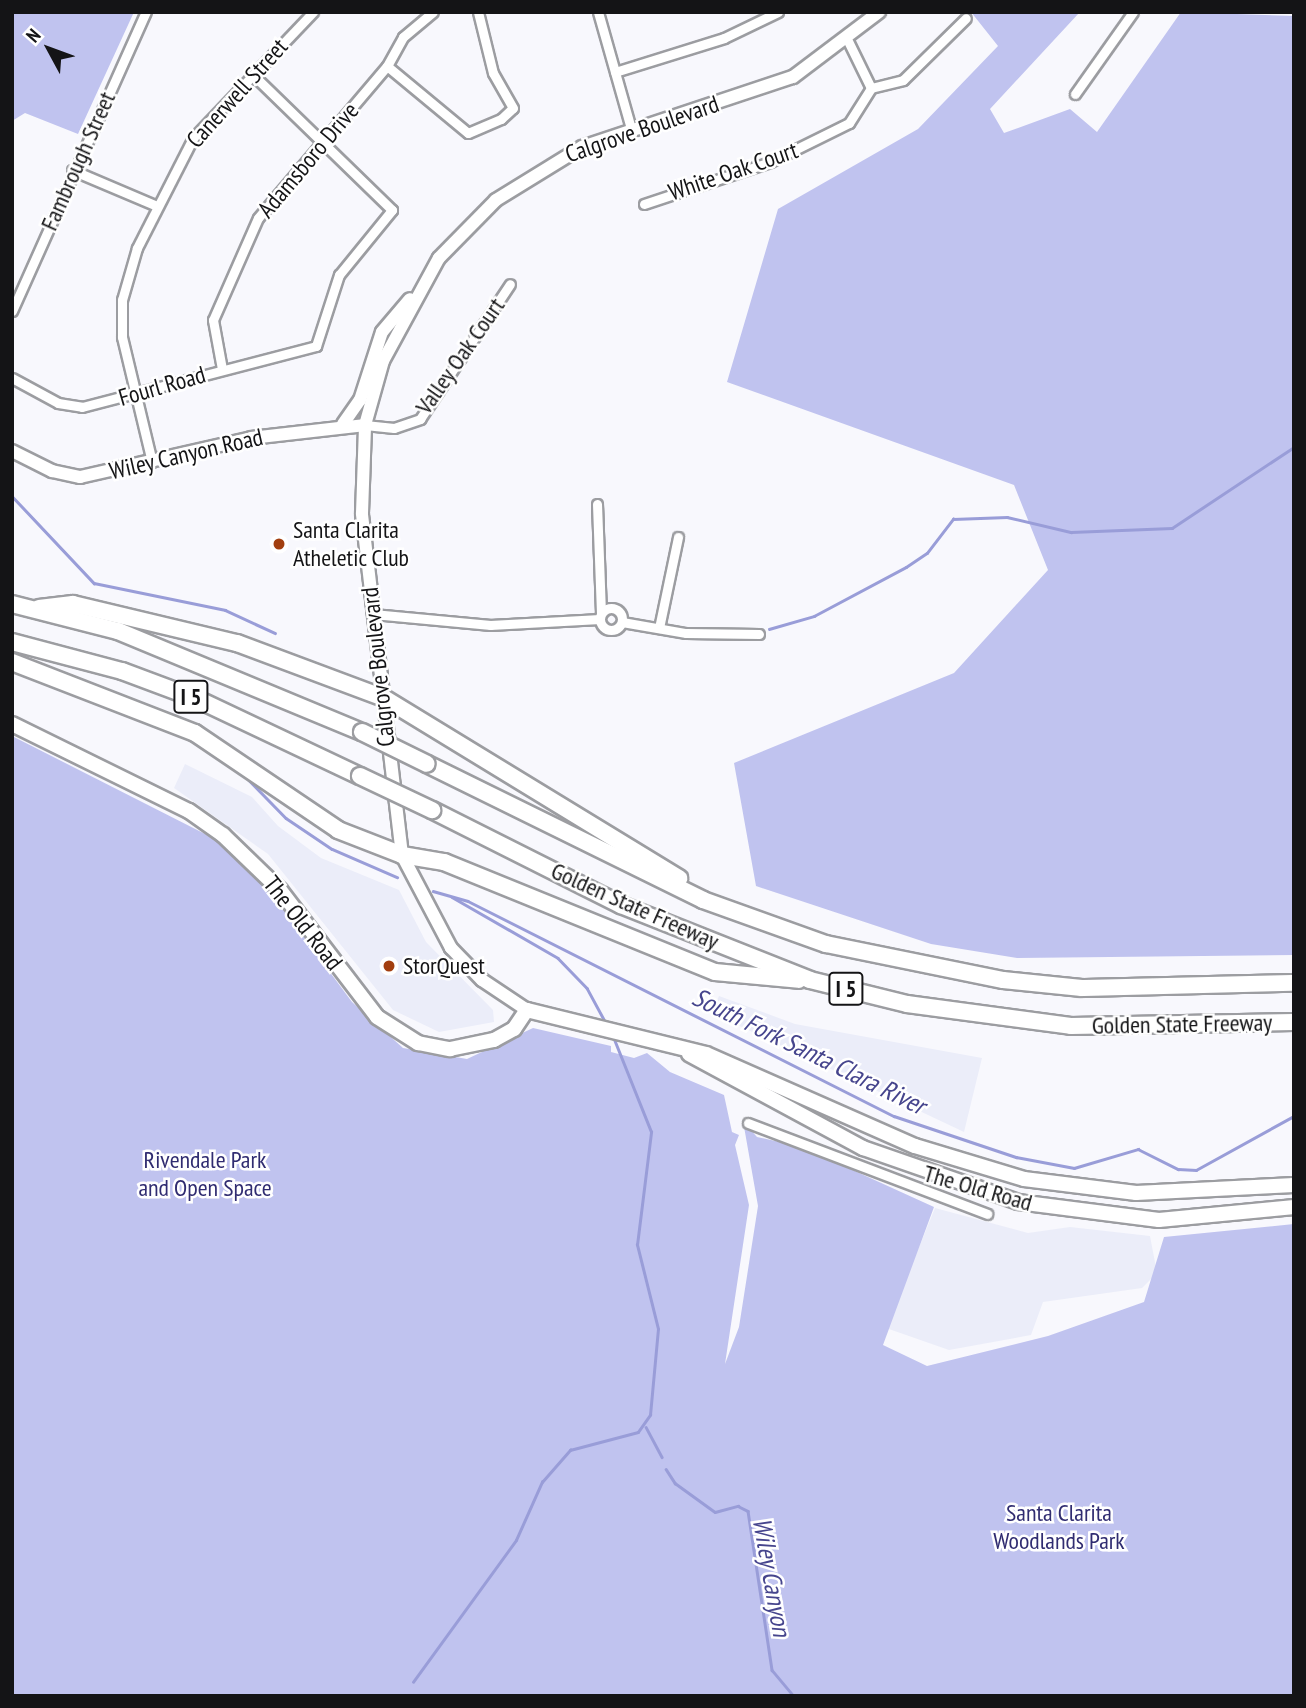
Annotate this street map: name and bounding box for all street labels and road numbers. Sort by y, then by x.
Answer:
street label: Canerwell Street [180,32,294,154]
street label: Fambrough Street [35,87,121,235]
street label: Calgrove Boulevard [562,89,722,169]
street label: Adamsboro Drive [251,97,365,223]
street label: White Oak Court [664,135,802,207]
street label: Valley Oak Court [409,292,511,420]
street label: Fourl Road [115,360,209,412]
street label: Wiley Canyon Road [106,422,266,486]
street label: Calgrove Boulevard [355,586,401,748]
road number: I 5 [172,678,210,716]
street label: Golden State Freeway [547,856,723,956]
street label: The Old Road [257,870,349,976]
road number: I 5 [827,970,865,1008]
street label: Golden State Freeway [1092,1008,1272,1040]
street label: The Old Road [920,1159,1036,1217]

